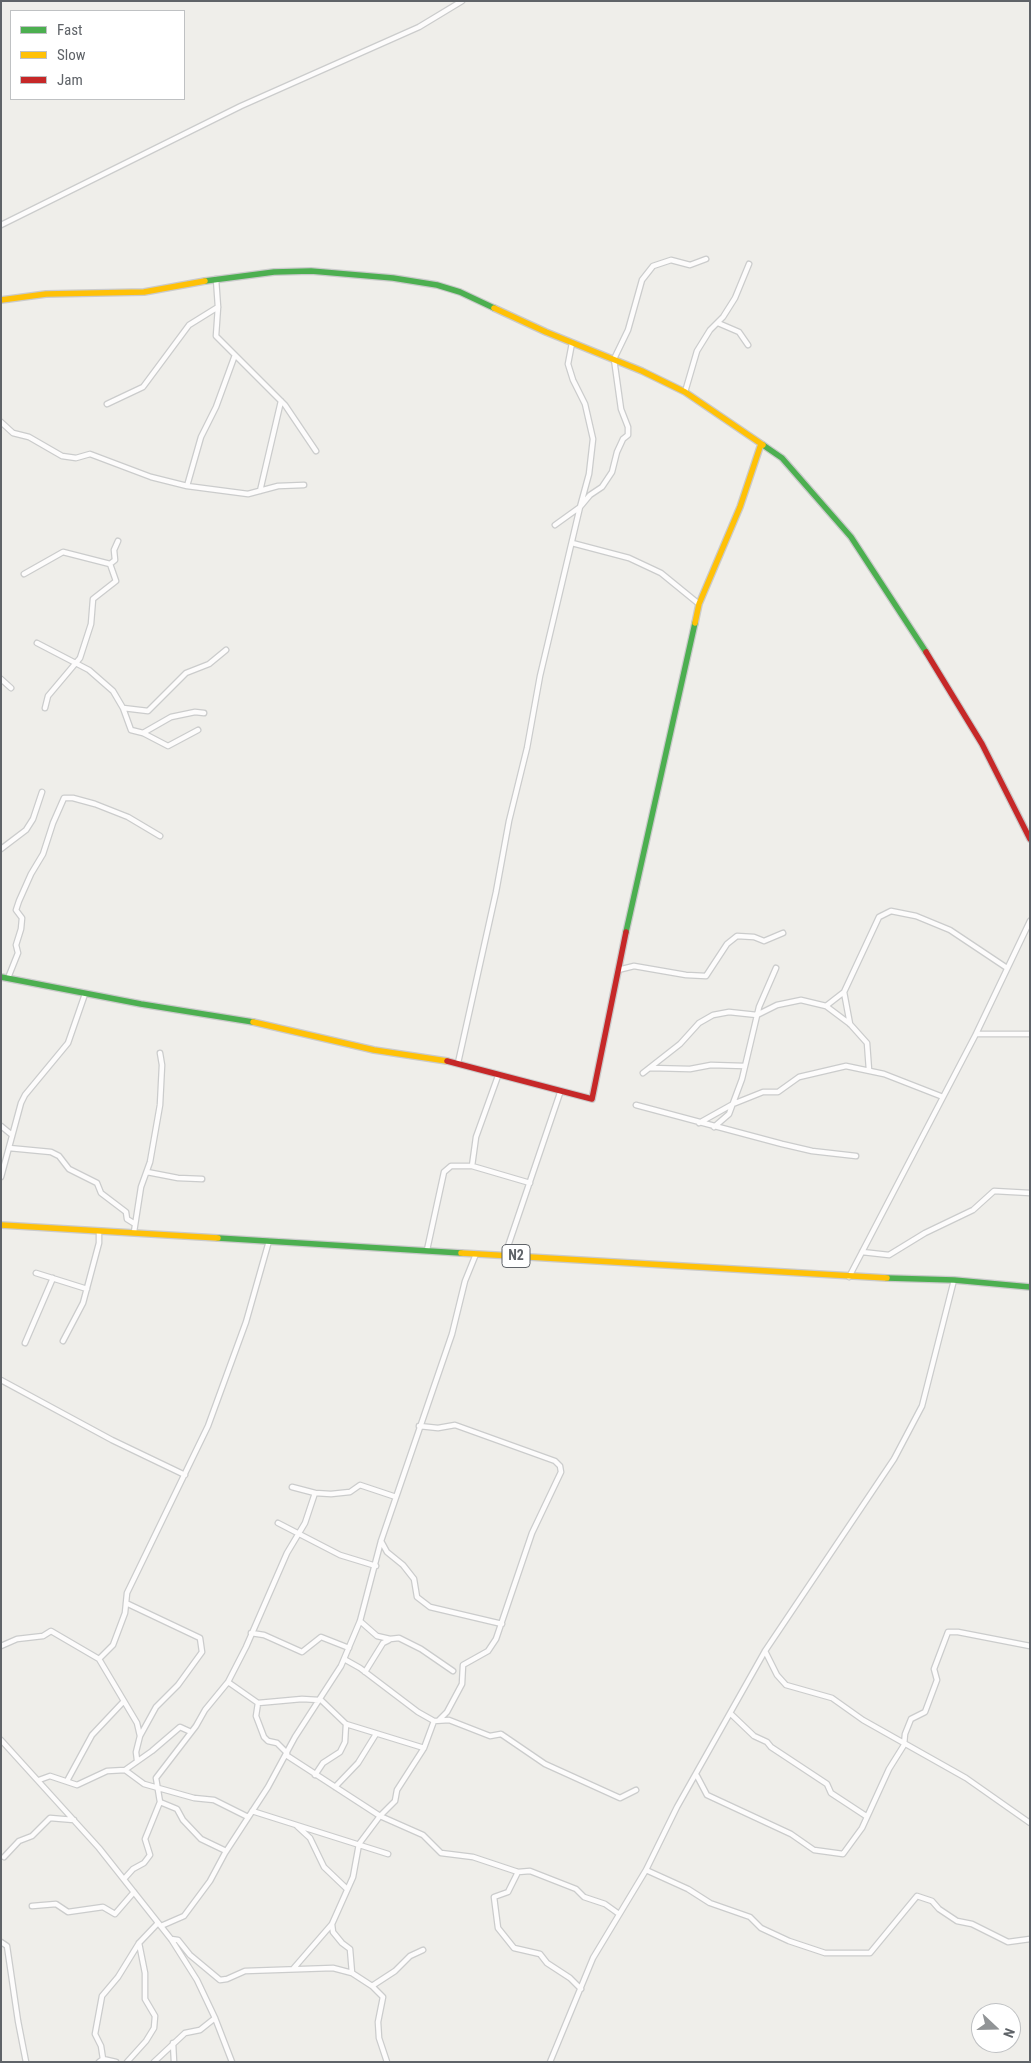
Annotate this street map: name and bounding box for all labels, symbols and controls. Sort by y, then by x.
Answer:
legend [10,10,185,100]
text: Fast [57,21,82,39]
text: Slow [57,46,86,64]
text: Jam [57,71,83,89]
road number: N2 [502,1244,530,1268]
north arrow [971,2003,1021,2053]
text: N [1000,2026,1018,2040]

